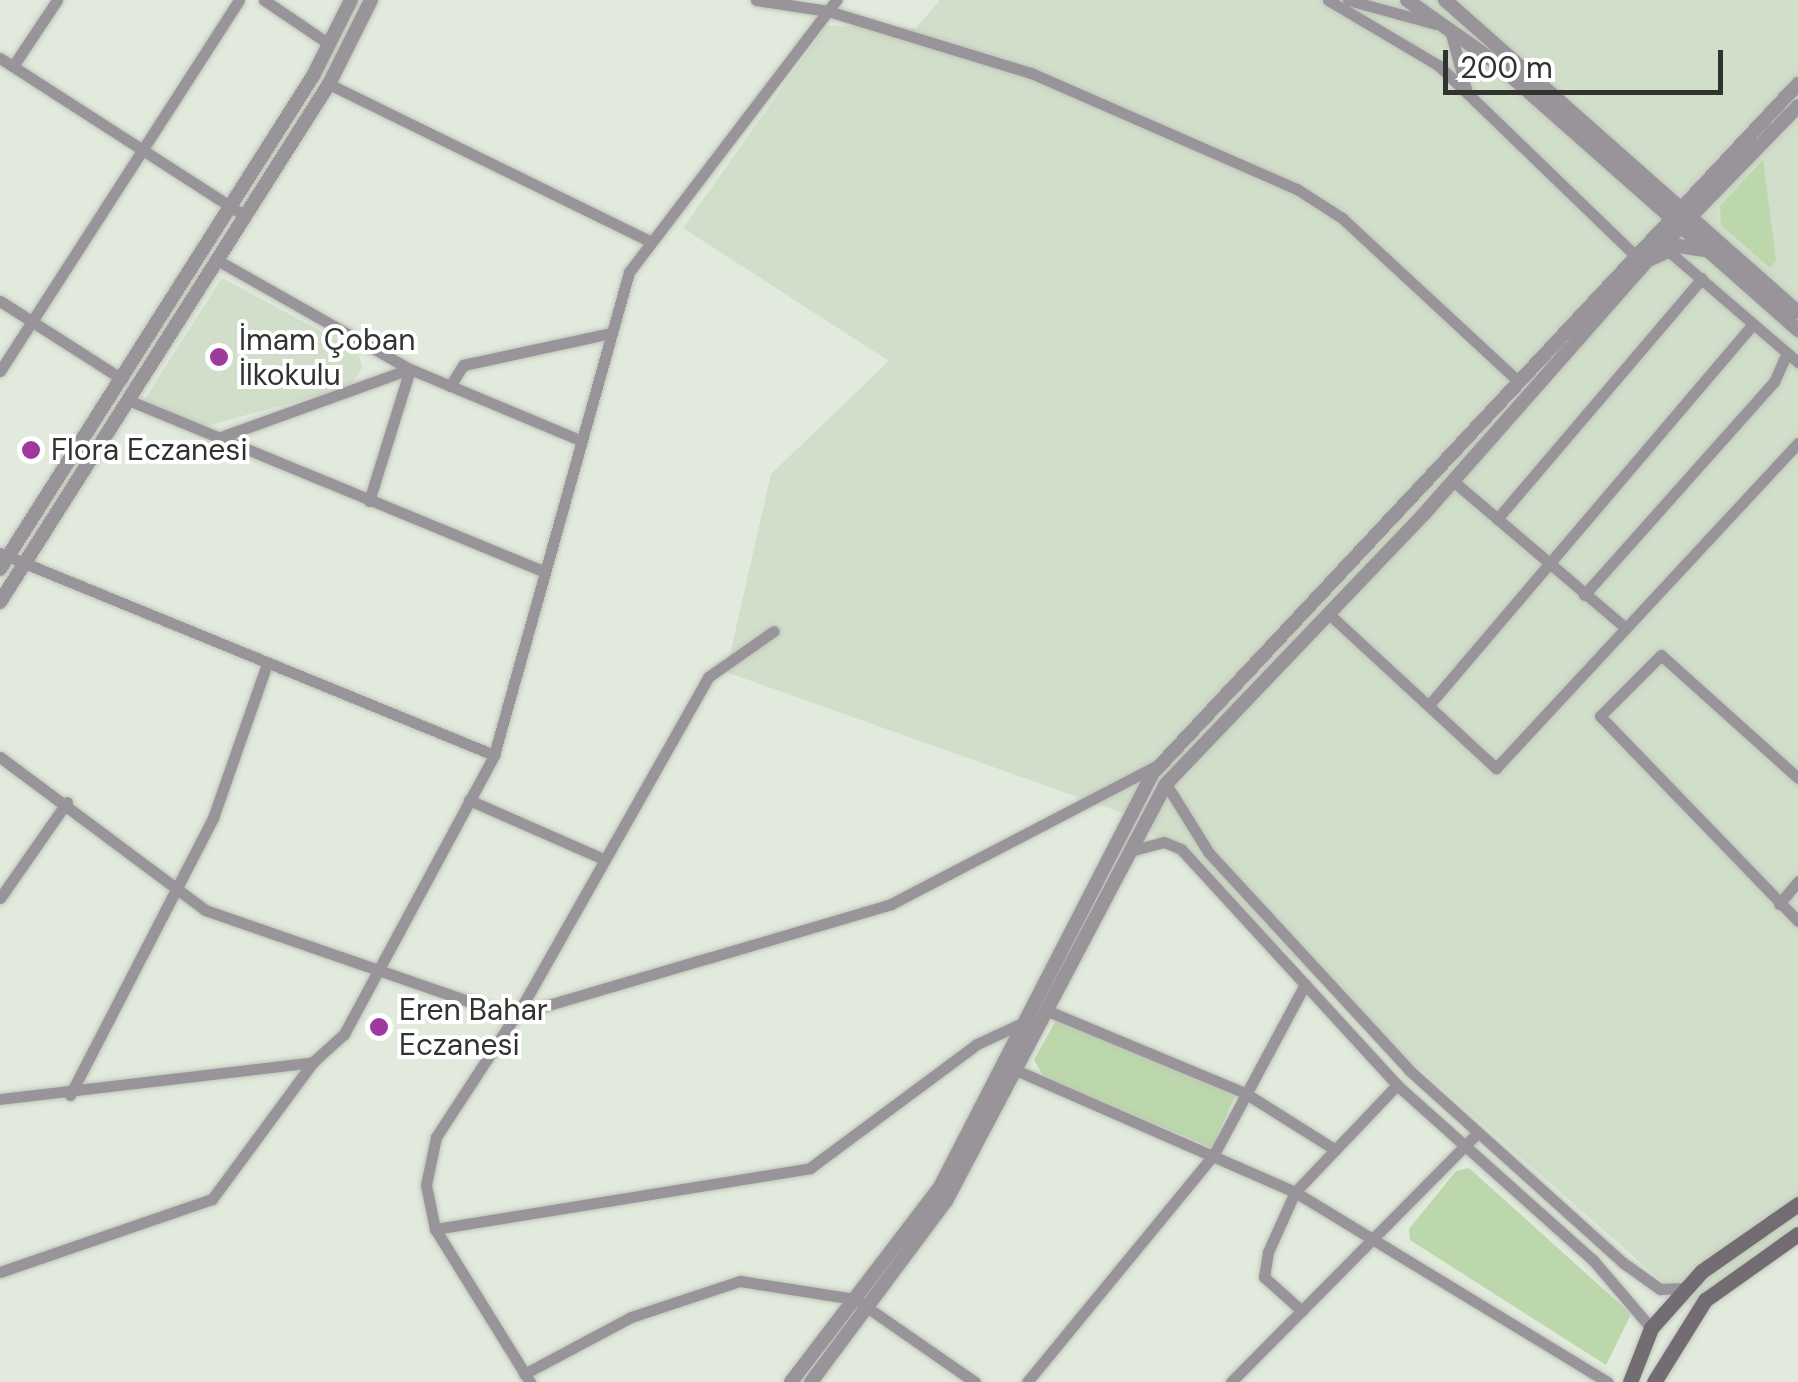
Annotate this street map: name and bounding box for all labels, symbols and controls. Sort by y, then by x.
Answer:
scale bar [1448,30,1728,92]
text: 200 m [1460,48,1553,87]
place label: İmam Çoban İlkokulu [239,322,415,392]
marker: İmam Çoban İlkokulu [208,346,230,368]
place label: Flora Eczanesi [51,432,248,468]
marker: Flora Eczanesi [20,439,42,461]
place label: Eren Bahar Eczanesi [399,992,548,1062]
marker: Eren Bahar Eczanesi [368,1016,390,1038]

